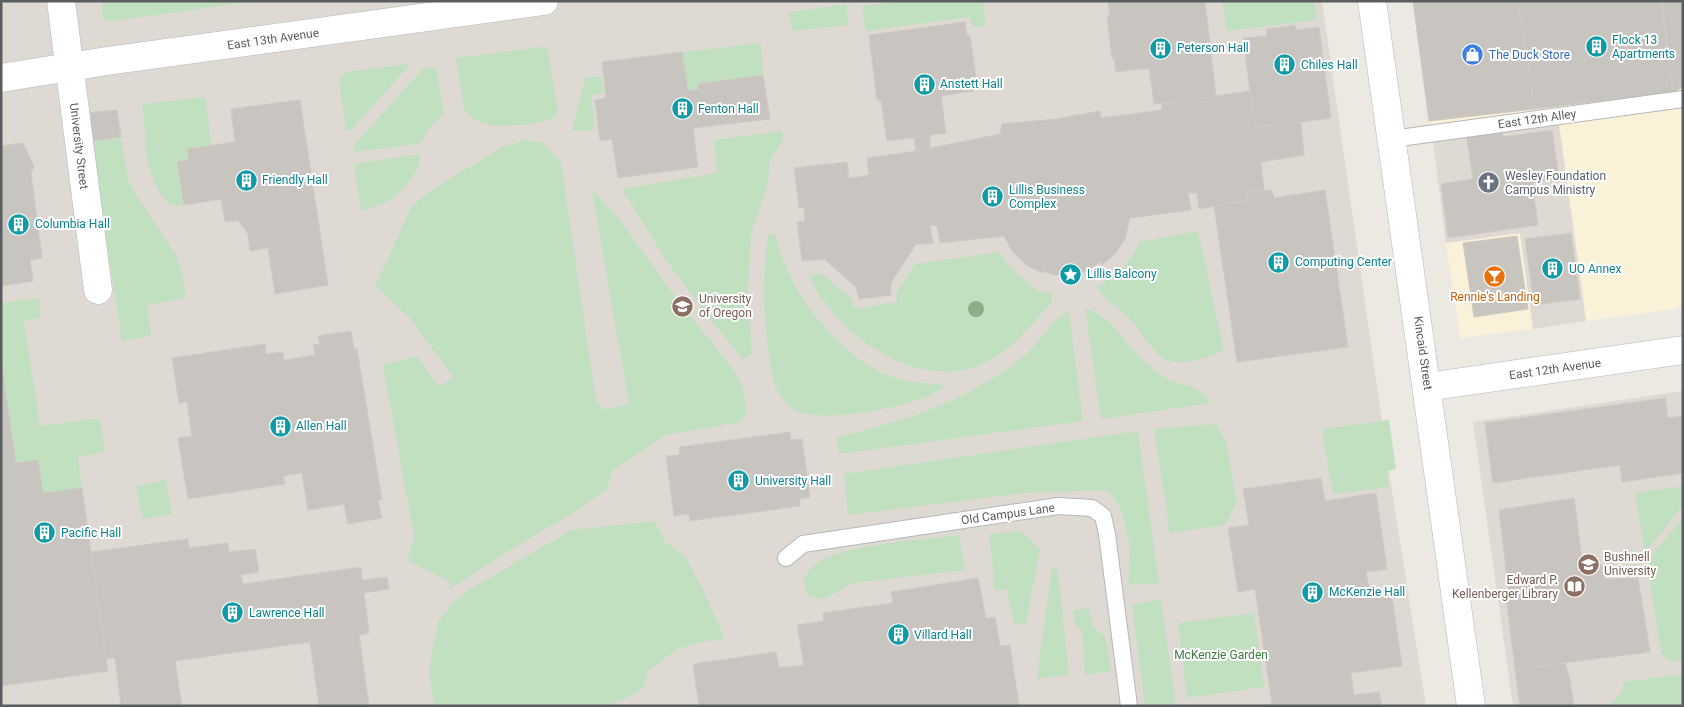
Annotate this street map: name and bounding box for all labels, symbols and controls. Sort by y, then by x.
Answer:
street label: East 13th Avenue [226,26,320,52]
place label: Flock 13 Apartments [1612,33,1675,61]
building icon: Flock 13 Apartments [1584,35,1608,59]
building icon: Peterson Hall [1149,36,1173,60]
place label: Peterson Hall [1177,41,1249,55]
shop icon: The Duck Store [1461,43,1485,67]
place label: The Duck Store [1489,48,1570,62]
building icon: Chiles Hall [1273,53,1297,77]
place label: Chiles Hall [1301,58,1358,72]
building icon: Anstett Hall [912,72,936,96]
place label: Anstett Hall [940,77,1003,91]
building icon: Fenton Hall [670,97,694,121]
street label: University Street [67,102,91,190]
place label: Fenton Hall [698,102,759,116]
street label: East 12th Alley [1497,107,1577,131]
building icon: Friendly Hall [234,168,258,192]
place label: Wesley Foundation Campus Ministry [1505,169,1606,197]
church icon: Wesley Foundation Campus Ministry [1477,171,1501,195]
place label: Friendly Hall [262,173,328,187]
place label: Lillis Business Complex [1009,183,1085,211]
building icon: Lillis Business Complex [981,185,1005,209]
building icon: Columbia Hall [7,212,31,236]
place label: Columbia Hall [35,217,110,231]
building icon: Computing Center [1267,250,1291,274]
place label: Computing Center [1295,255,1392,269]
building icon: UO Annex [1541,257,1565,281]
place icon: Lillis Balcony [1059,262,1083,286]
place label: UO Annex [1569,262,1621,276]
bar icon: Rennie's Landing [1483,264,1507,288]
place label: Lillis Balcony [1087,267,1157,281]
place label: Rennie's Landing [1450,290,1540,304]
place label: University of Oregon [699,292,752,320]
school or university icon: University of Oregon [671,294,695,318]
street label: Kincaid Street [1411,315,1435,391]
street label: East 12th Avenue [1508,356,1602,382]
building icon: Allen Hall [268,414,292,438]
place label: Allen Hall [296,419,347,433]
building icon: University Hall [727,469,751,493]
place label: University Hall [755,474,831,488]
street label: Old Campus Lane [960,501,1056,527]
building icon: Pacific Hall [33,521,57,545]
place label: Pacific Hall [61,526,121,540]
place label: Bushnell University [1604,550,1657,578]
school or university icon: Bushnell University [1576,552,1600,576]
place label: Edward P. Kellenberger Library [1452,573,1558,601]
library icon: Edward P. Kellenberger Library [1562,575,1586,599]
building icon: McKenzie Hall [1301,580,1325,604]
place label: McKenzie Hall [1329,585,1405,599]
building icon: Lawrence Hall [221,601,245,625]
place label: Lawrence Hall [249,606,325,620]
building icon: Villard Hall [886,623,910,647]
place label: Villard Hall [914,628,972,642]
park label: McKenzie Garden [1174,648,1268,662]

